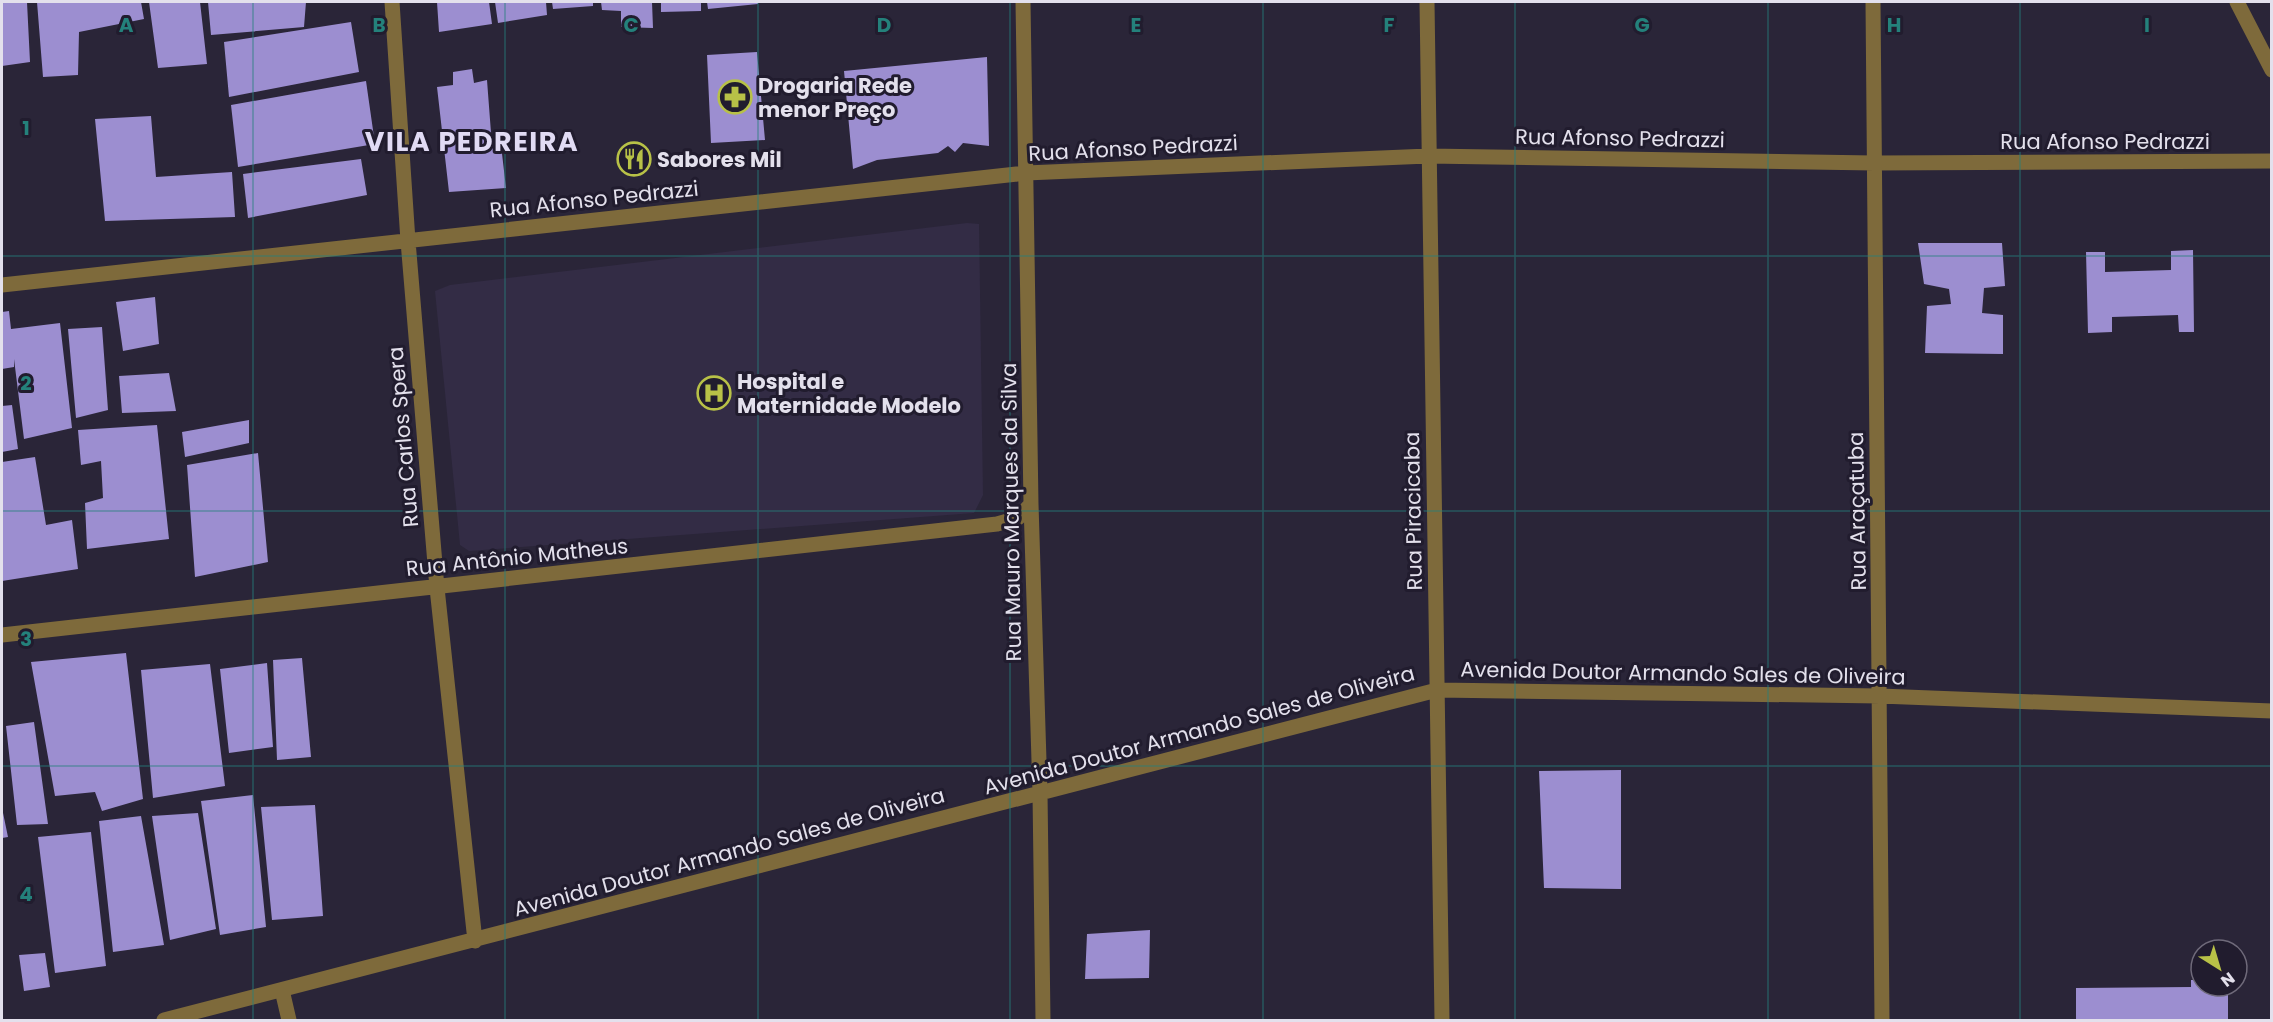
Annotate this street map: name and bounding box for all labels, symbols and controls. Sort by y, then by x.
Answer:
text: A [119,11,134,39]
text: B [372,11,386,39]
text: C [623,11,639,39]
text: D [877,11,891,39]
text: E [1131,11,1141,39]
text: F [1384,11,1395,39]
text: G [1634,11,1650,39]
text: H [1887,11,1901,39]
text: I [2144,11,2150,39]
place label: Drogaria Rede menor Preço [758,71,912,124]
pharmacy icon: Drogaria Rede menor Preço [717,79,753,115]
text: 1 [22,114,30,142]
street label: Rua Afonso Pedrazzi [1515,122,1725,154]
district label: VILA PEDREIRA [365,123,579,160]
street label: Rua Afonso Pedrazzi [2000,127,2210,156]
street label: Rua Afonso Pedrazzi [1028,128,1238,168]
restaurant icon: Sabores Mil [616,141,652,177]
place label: Sabores Mil [657,145,782,174]
street label: Rua Afonso Pedrazzi [488,174,700,224]
street label: Rua Carlos Spera [381,346,425,528]
street label: Rua Mauro Marques da Silva [994,362,1028,662]
place label: Hospital e Maternidade Modelo [737,367,961,420]
text: 2 [20,369,32,397]
hospital icon: Hospital e Maternidade Modelo [696,375,732,411]
street label: Rua Piracicaba [1397,431,1429,591]
street label: Rua Araçatuba [1841,431,1873,591]
street label: Rua Antônio Matheus [405,531,629,583]
text: 3 [20,625,32,653]
street label: Avenida Doutor Armando Sales de Oliveira [1460,655,1906,691]
street label: Avenida Doutor Armando Sales de Oliveira [980,658,1418,802]
street label: Avenida Doutor Armando Sales de Oliveira [510,780,948,924]
text: 4 [19,880,33,908]
north arrow [2189,938,2249,998]
text: N [2216,967,2239,992]

